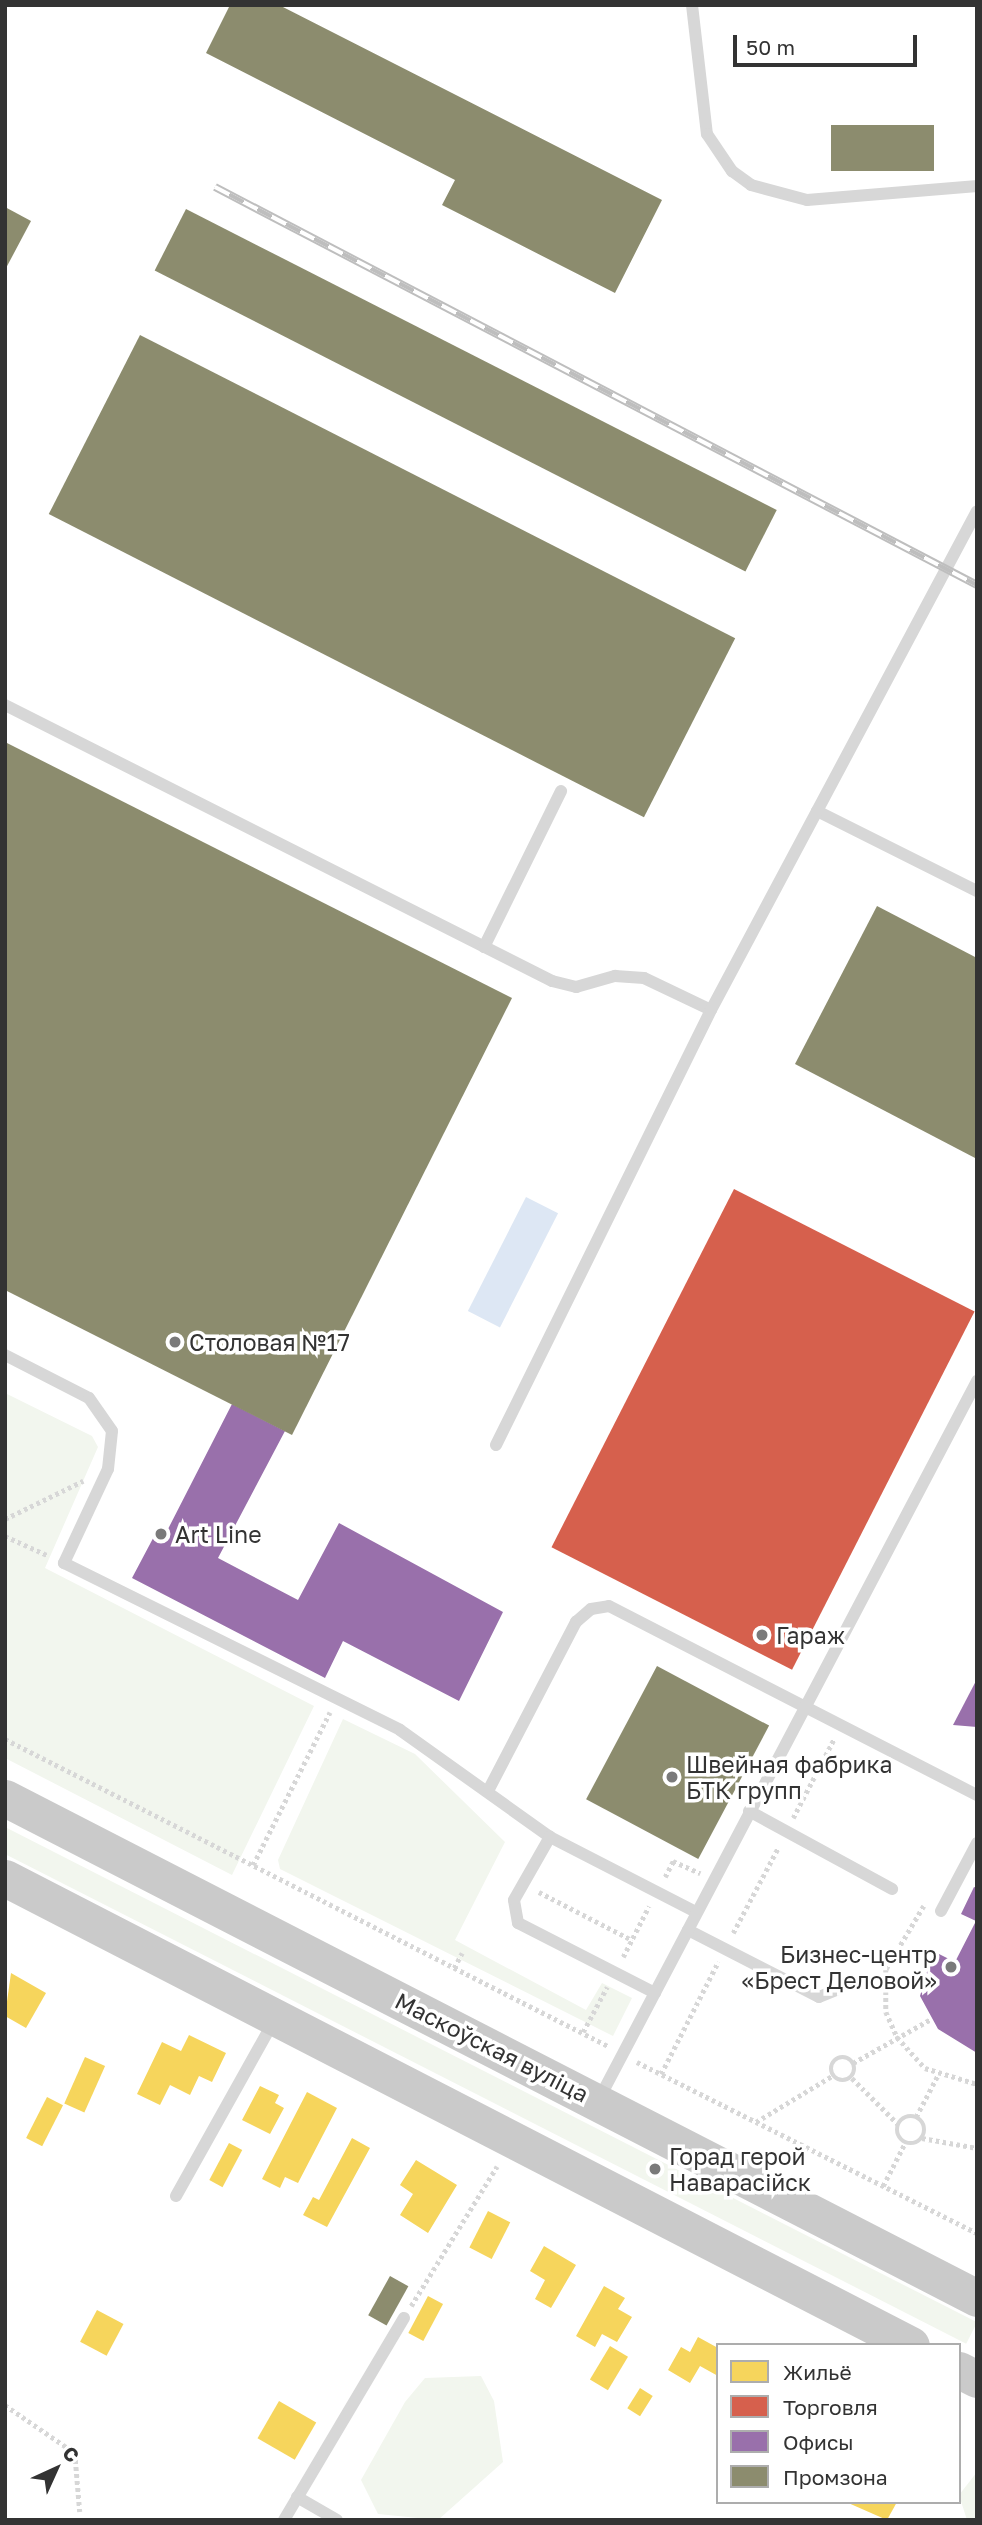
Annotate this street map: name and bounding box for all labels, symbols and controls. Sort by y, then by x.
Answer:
scale bar [737,21,921,65]
text: 50 m [746,34,795,60]
place label: Столовая №17 [189,1328,350,1356]
marker: Столовая №17 [167,1334,183,1350]
place label: Art Line [175,1520,262,1548]
marker: Art Line [153,1526,169,1542]
place label: Гараж [776,1621,845,1649]
marker: Гараж [754,1627,770,1643]
place label: Швейная фабрика БТК групп [686,1750,892,1804]
marker: Швейная фабрика БТК групп [664,1769,680,1785]
place label: Бизнес-центр «Брест Деловой» [742,1940,937,1994]
marker: Бизнес-центр «Брест Деловой» [943,1959,959,1975]
street label: Маскоўская вуліца [391,1986,593,2108]
place label: Горад герой Наварасійск [669,2142,811,2196]
marker: Горад герой Наварасійск [647,2161,663,2177]
legend [716,2343,961,2504]
text: Жильё [783,2359,852,2385]
text: Торговля [783,2394,878,2420]
text: Офисы [783,2429,854,2455]
north arrow [21,2434,91,2504]
text: С [58,2441,84,2467]
text: Промзона [783,2464,888,2490]

